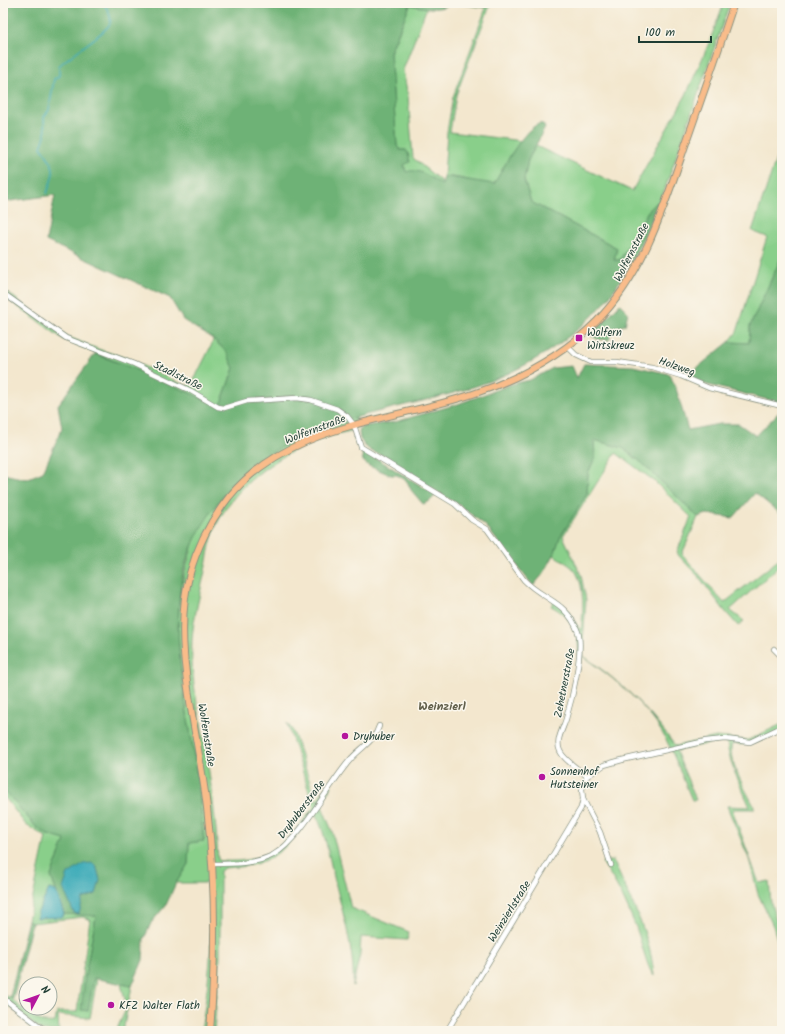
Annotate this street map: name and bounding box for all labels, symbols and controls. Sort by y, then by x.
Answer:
scale bar [639,18,711,44]
text: 100 m [645,23,676,42]
street label: Wolfernstraße [609,220,654,285]
place label: Wolfern Wirtskreuz [587,324,635,355]
marker: Wolfern Wirtskreuz [574,333,584,343]
street label: Holzweg [656,352,697,382]
street label: Stadlstraße [150,356,205,396]
street label: Wolfernstraße [282,410,349,450]
street label: Zehetnerstraße [549,647,581,719]
district label: Weinzierl [418,697,466,716]
street label: Wolfernstraße [192,702,220,768]
place label: Dryhuber [353,728,396,746]
marker: Dryhuber [340,731,350,741]
place label: Sonnenhof Hutsteiner [550,763,600,794]
marker: Sonnenhof Hutsteiner [537,772,547,782]
street label: Dryhuberstraße [273,776,330,843]
street label: Weinzierlstraße [484,877,536,946]
north arrow [18,976,58,1016]
text: N [36,982,54,999]
place label: KFZ Walter Flath [119,997,200,1015]
marker: KFZ Walter Flath [106,1000,116,1010]

